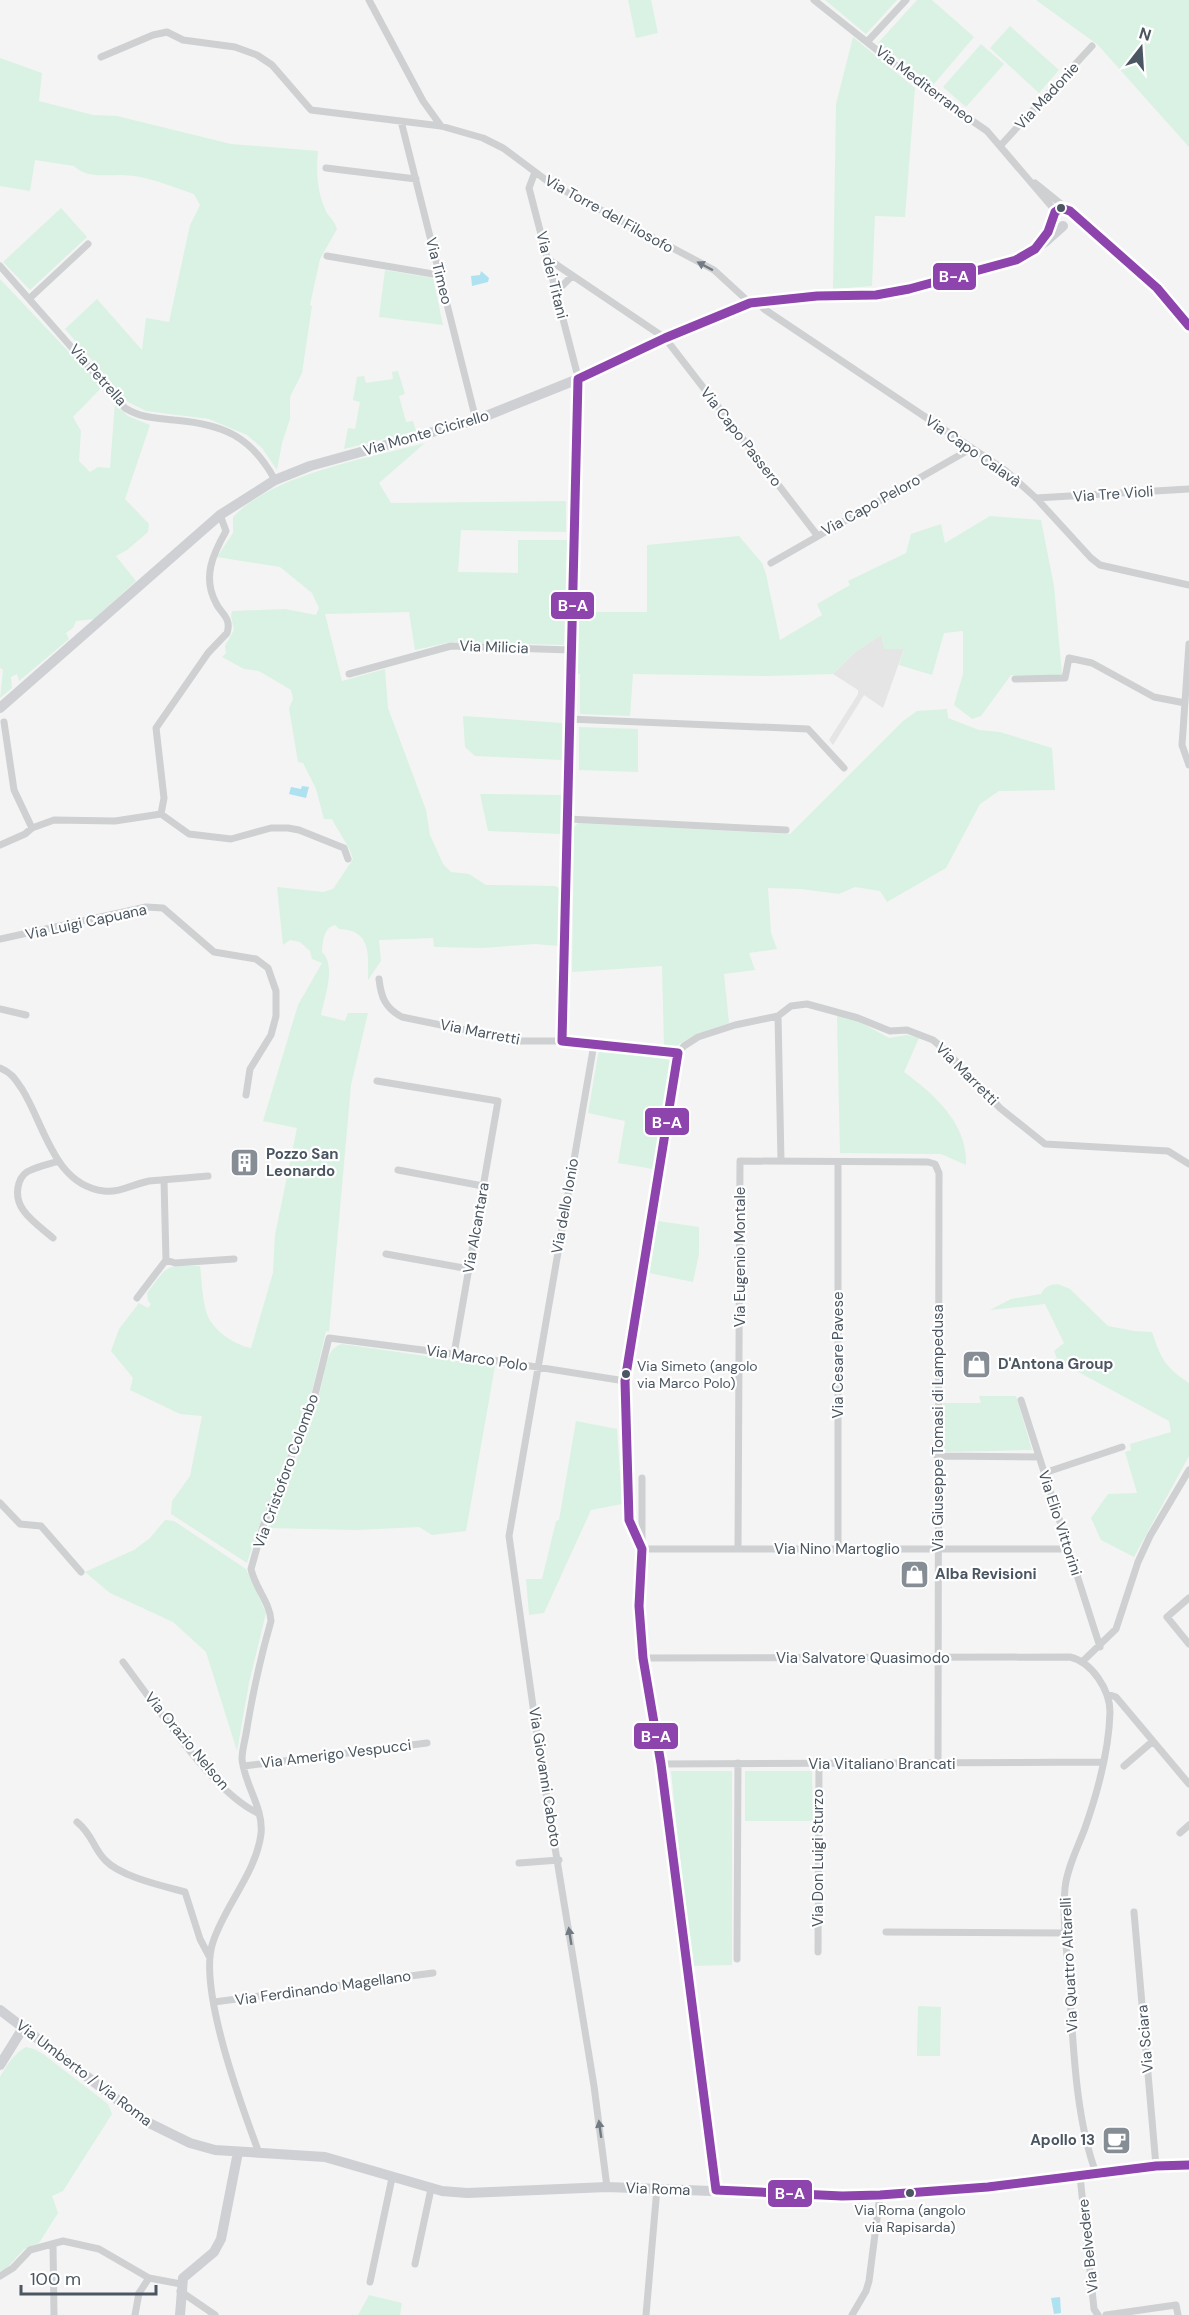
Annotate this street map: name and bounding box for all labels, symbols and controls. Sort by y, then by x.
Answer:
north arrow [1111,18,1171,78]
text: N [1137,22,1154,46]
street label: Via Mediterraneo [871,41,979,129]
street label: Via Madonie [1010,58,1084,134]
street label: Via Torre del Filosofo [541,170,677,258]
unlabelled marker [1055,202,1067,214]
street label: Via dei Titani [531,229,573,321]
street label: Via Timeo [421,235,457,307]
one-way arrow [697,261,714,271]
line badge: B-A [932,262,977,291]
text: B-A [939,266,969,287]
street label: Via Petrella [65,340,131,410]
street label: Via Capo Passero [696,383,786,491]
street label: Via Monte Cicirello [361,405,491,461]
street label: Via Capo Calavà [921,410,1025,492]
street label: Via Capo Peloro [818,470,924,540]
street label: Via Tre Violi [1072,481,1154,507]
line badge: B-A [550,591,595,620]
text: B-A [558,595,588,616]
street label: Via Milicia [459,636,529,658]
street label: Via Luigi Capuana [23,899,149,945]
street label: Via Marretti [438,1014,522,1050]
street label: Via Marretti [931,1038,1003,1110]
line badge: B-A [644,1107,690,1136]
text: B-A [652,1112,682,1133]
place label: Pozzo San Leonardo [266,1144,338,1181]
building icon: Pozzo San Leonardo [229,1147,261,1179]
street label: Via dello Ionio [547,1156,583,1255]
street label: Via Alcantara [458,1181,494,1275]
street label: Via Eugenio Montale [730,1187,750,1327]
street label: Via Cesare Pavese [828,1292,848,1418]
street label: Via Giuseppe Tomasi di Lampedusa [928,1304,948,1552]
street label: Via Marco Polo [425,1340,529,1376]
shop icon: D'Antona Group [961,1348,993,1380]
place label: D'Antona Group [998,1354,1114,1374]
place label: Via Simeto (angolo via Marco Polo) [637,1357,758,1392]
marker: Via Simeto (angolo via Marco Polo) [620,1368,632,1380]
street label: Via Cristoforo Colombo [249,1391,323,1551]
street label: Via Elio Vittorini [1034,1468,1086,1578]
street label: Via Nino Martoglio [774,1539,900,1559]
shop icon: Alba Revisioni [898,1558,930,1590]
place label: Alba Revisioni [935,1564,1037,1584]
street label: Via Salvatore Quasimodo [776,1648,950,1668]
street label: Via Orazio Nelson [140,1688,234,1794]
street label: Via Giovanni Caboto [524,1706,566,1848]
line badge: B-A [633,1722,679,1750]
text: B-A [641,1726,671,1747]
street label: Via Amerigo Vespucci [260,1735,412,1773]
street label: Via Vitaliano Brancati [808,1754,956,1774]
street label: Via Don Luigi Sturzo [808,1789,828,1927]
street label: Via Quattro Altarelli [1055,1897,1083,2033]
one-way arrow [566,1927,575,1946]
street label: Via Ferdinando Magellano [234,1966,412,2010]
street label: Via Sciara [1132,2004,1158,2074]
street label: Via Umberto / Via Roma [12,2015,156,2131]
one-way arrow [595,2120,604,2139]
cafe icon: Apollo 13 [1100,2124,1132,2156]
place label: Apollo 13 [1030,2130,1095,2150]
street label: Via Roma [625,2178,691,2200]
line badge: B-A [767,2179,813,2208]
text: B-A [775,2183,805,2204]
marker: Via Roma (angolo via Rapisarda) [904,2187,916,2199]
street label: Via Belvedere [1073,2198,1103,2294]
place label: Via Roma (angolo via Rapisarda) [854,2201,966,2236]
scale bar [21,2258,156,2296]
text: 100 m [30,2267,81,2291]

